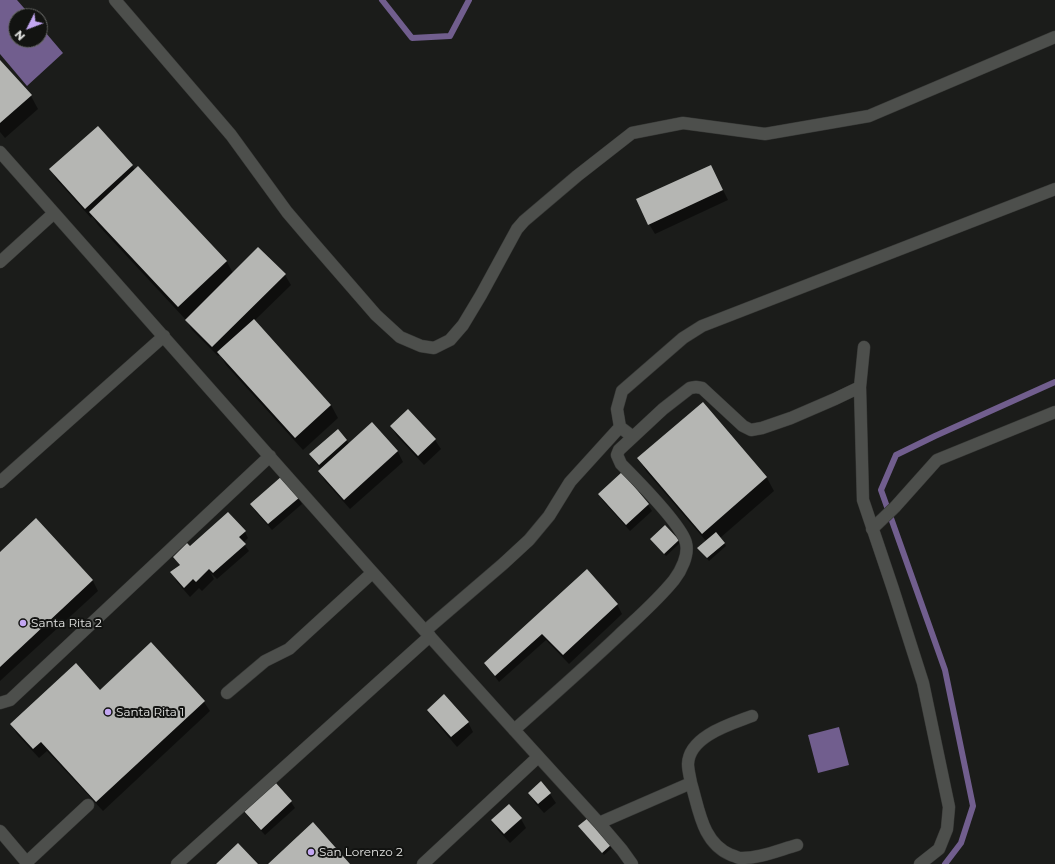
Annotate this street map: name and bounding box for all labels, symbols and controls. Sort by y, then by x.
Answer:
north arrow [8,8,48,48]
text: N [12,27,28,43]
place label: Santa Rita 2 [31,616,102,630]
marker: Santa Rita 2 [18,618,28,628]
place label: Santa Rita 1 [116,705,184,719]
marker: Santa Rita 1 [103,707,113,717]
place label: San Lorenzo 2 [319,845,403,859]
marker: San Lorenzo 2 [306,847,316,857]

